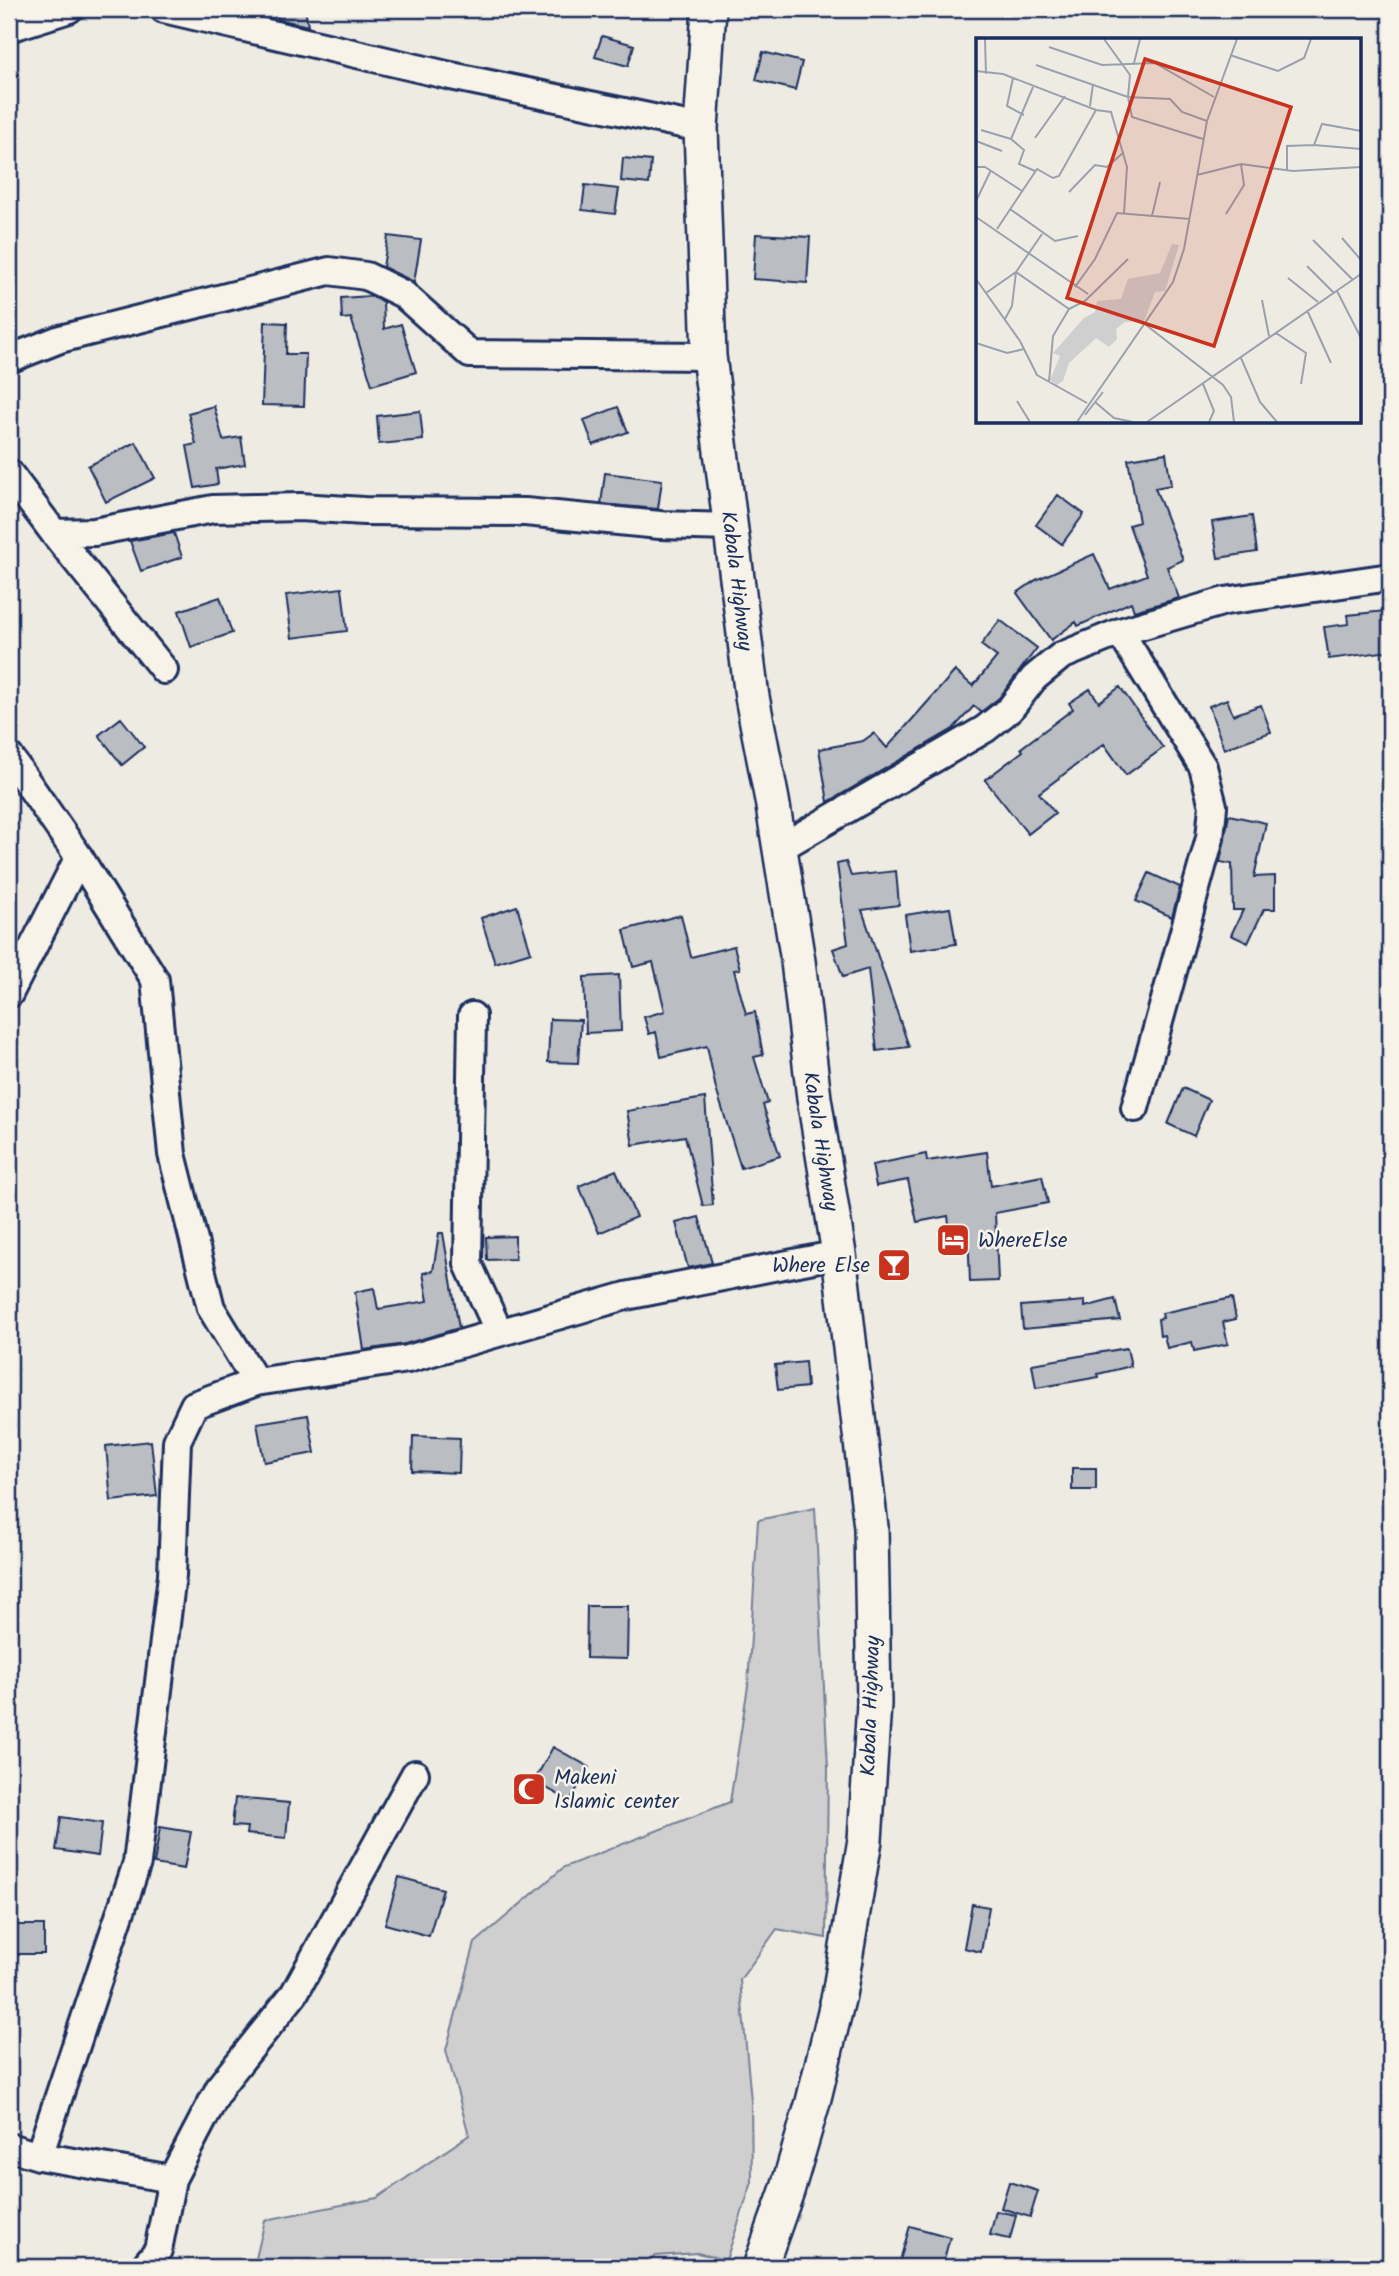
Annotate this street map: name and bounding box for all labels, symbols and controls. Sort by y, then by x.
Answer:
inset map [976,38,1360,424]
street label: Kabala Highway [711,509,761,653]
street label: Kabala Highway [793,1070,847,1214]
hotel icon: WhereElse [934,1221,972,1259]
place label: WhereElse [978,1225,1068,1258]
bar icon: Where Else [875,1246,913,1284]
place label: Where Else [772,1250,871,1283]
street label: Kabala Highway [853,1635,890,1777]
place label: Makeni Islamic center [554,1762,679,1819]
mosque icon: Makeni Islamic center [510,1770,548,1808]

